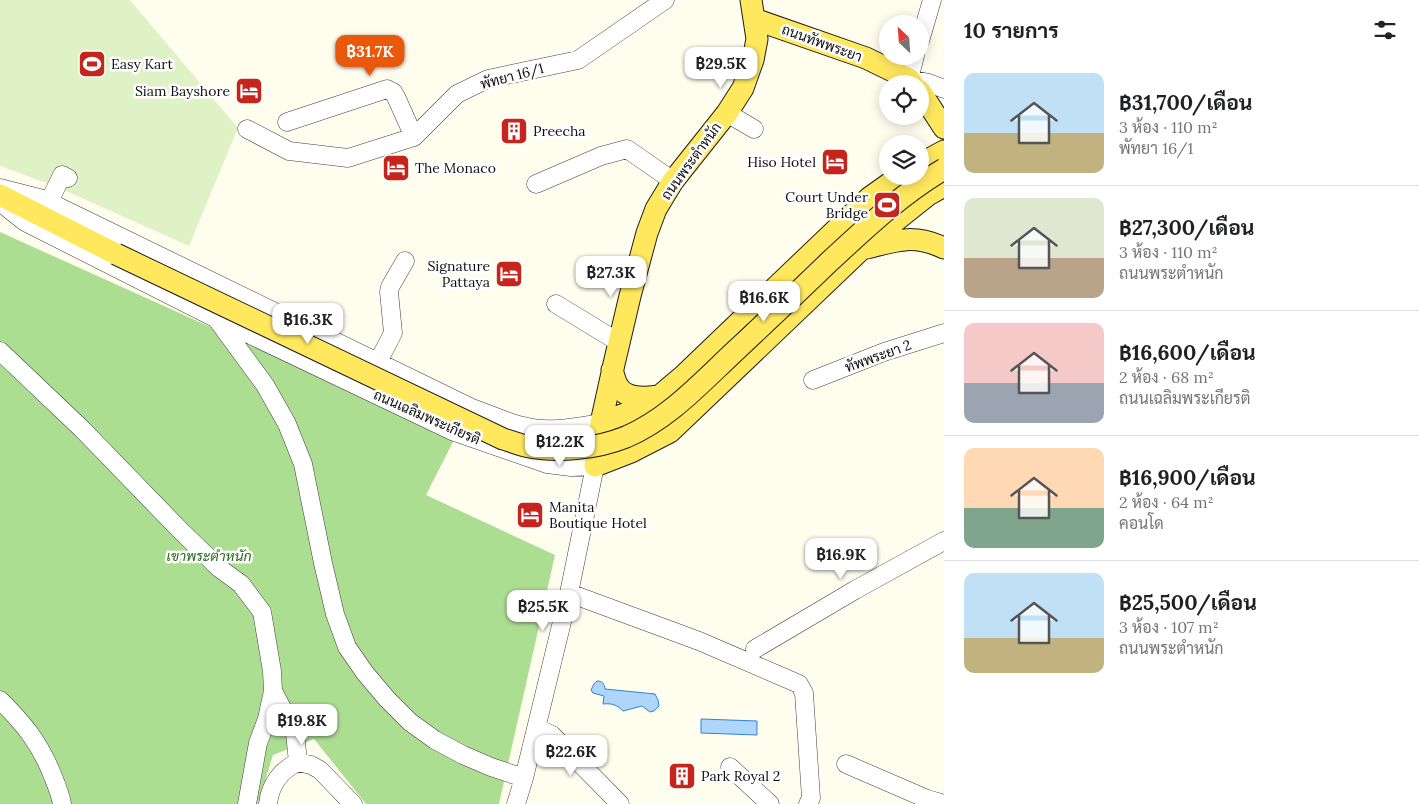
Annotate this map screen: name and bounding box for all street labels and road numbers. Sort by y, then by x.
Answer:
street label: ถนนทัพพระยา [779,20,865,66]
street label: พัทยา 16/1 [478,59,546,93]
street label: ถนนพระตำหนัก [657,119,725,203]
street label: ทัพพระยา 2 [842,336,914,376]
street label: ถนนเฉลิมพระเกียรติ [371,385,483,449]

